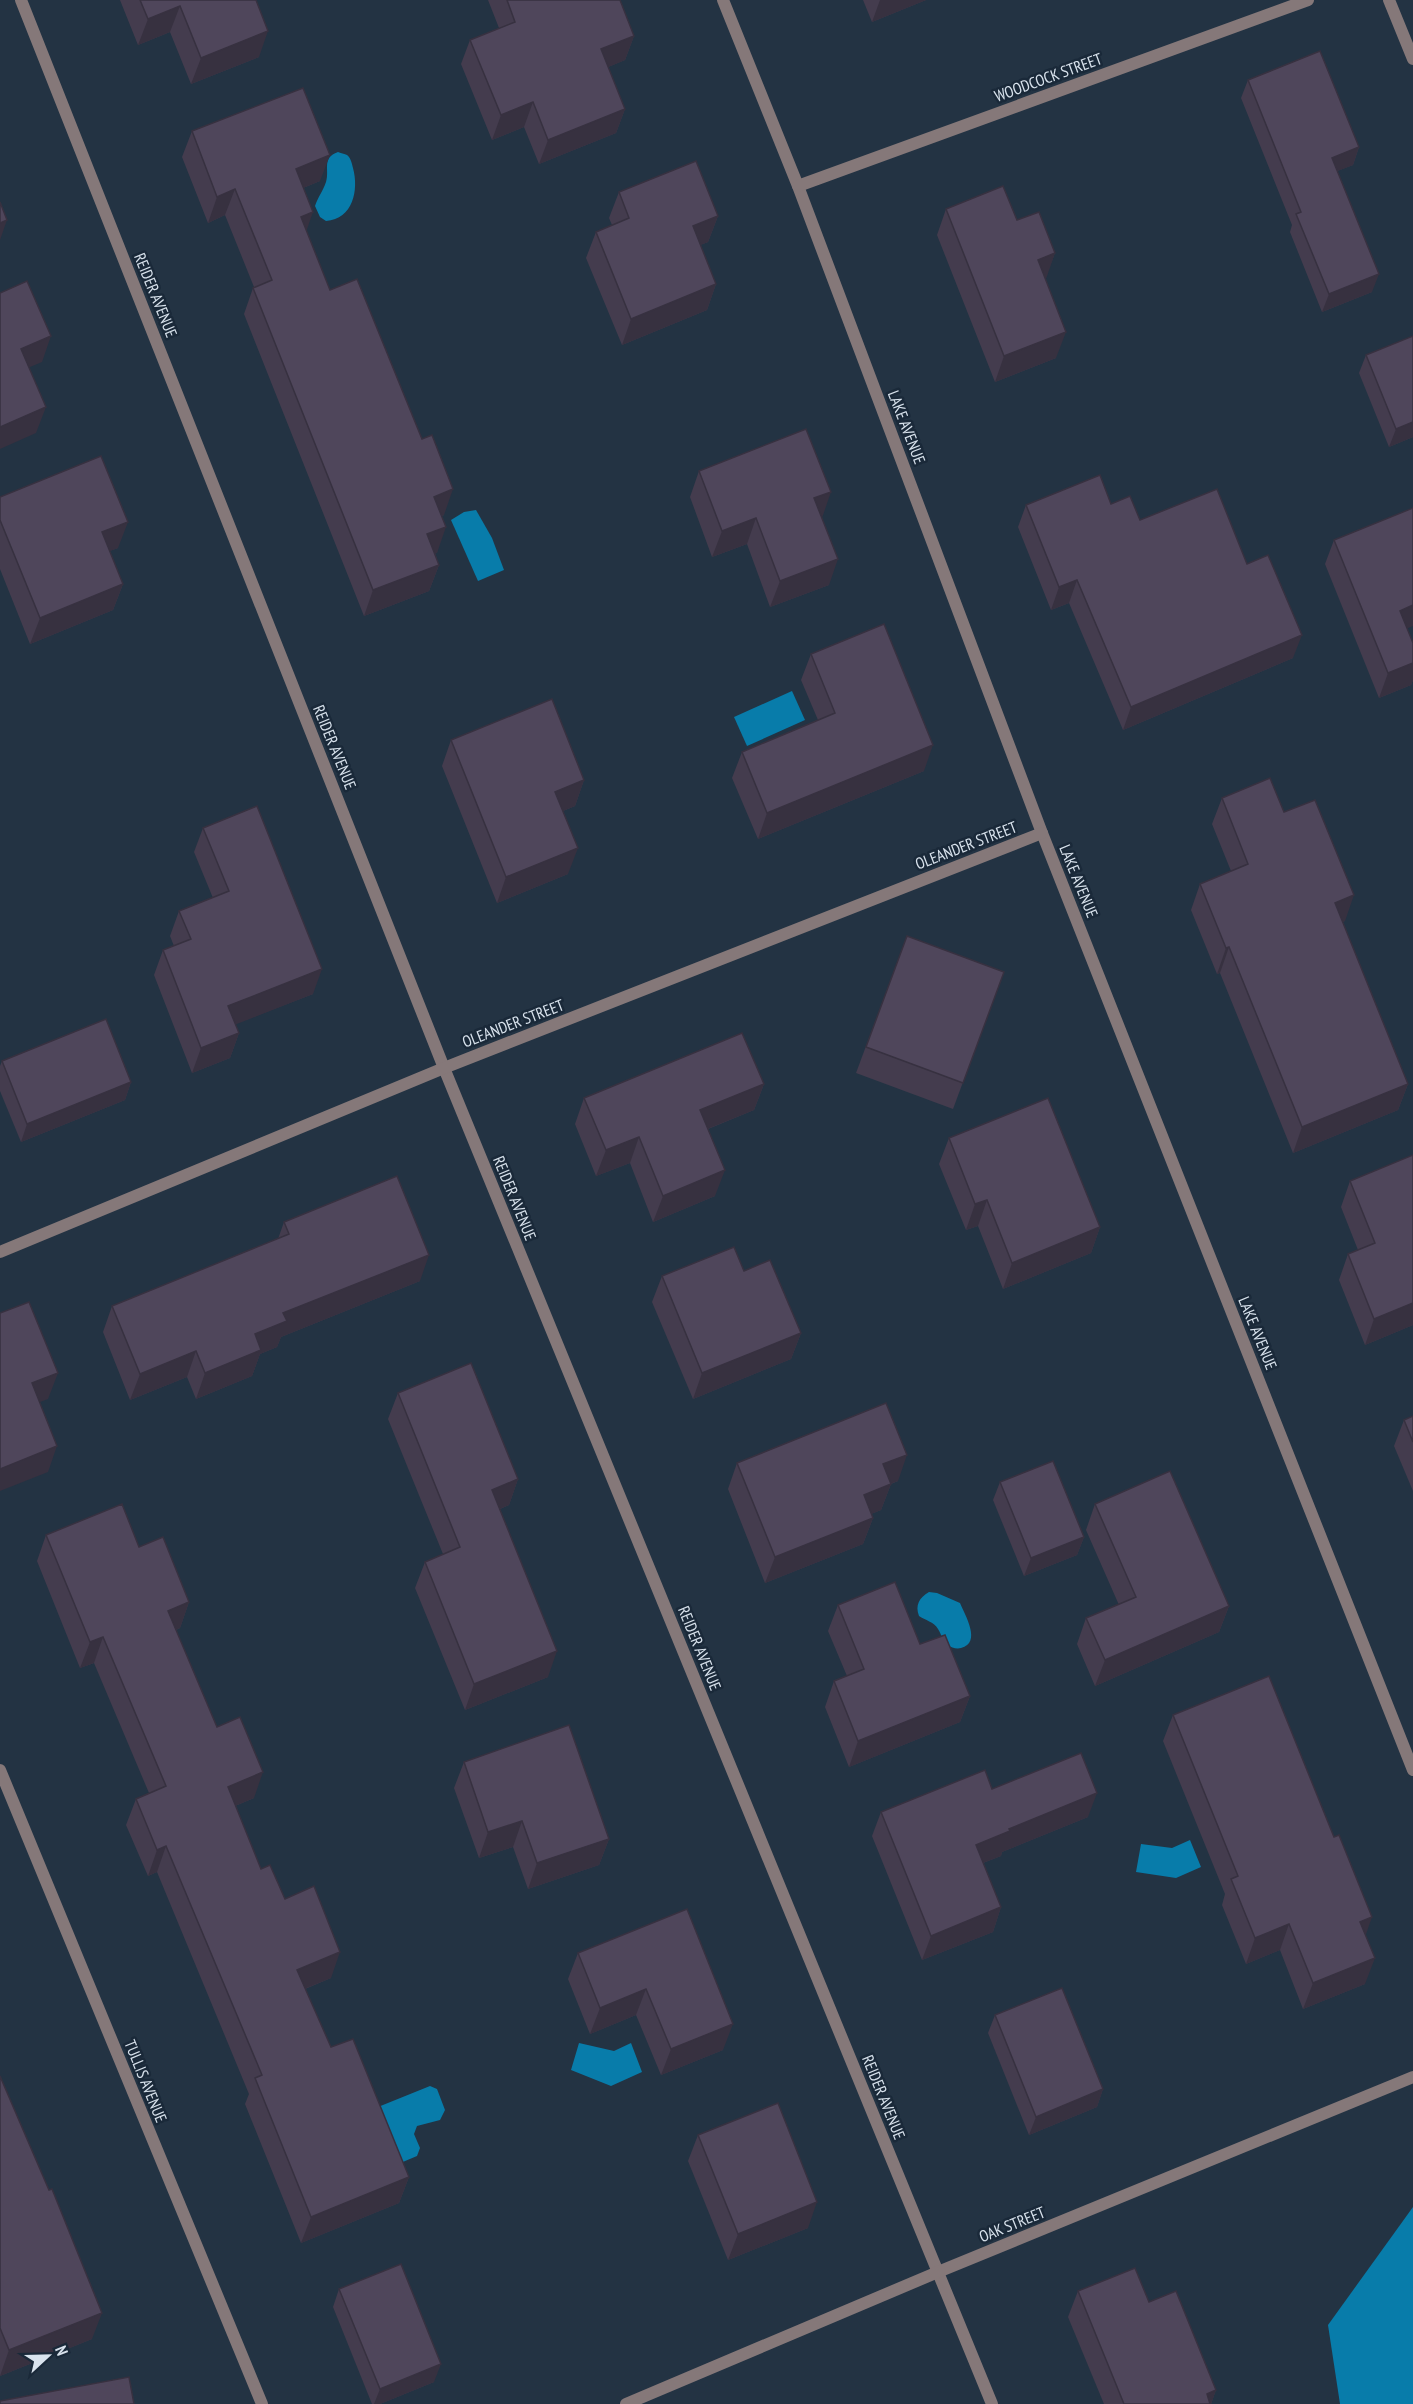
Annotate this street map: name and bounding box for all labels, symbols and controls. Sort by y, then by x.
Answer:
street label: WOODCOCK STREET [991,48,1105,106]
street label: REIDER AVENUE [130,250,182,340]
street label: LAKE AVENUE [884,387,930,467]
street label: REIDER AVENUE [309,702,361,792]
street label: OLEANDER STREET [912,816,1020,874]
street label: LAKE AVENUE [1055,842,1103,921]
street label: OLEANDER STREET [459,994,567,1052]
street label: REIDER AVENUE [489,1153,541,1243]
street label: LAKE AVENUE [1234,1294,1282,1373]
street label: REIDER AVENUE [674,1603,726,1693]
street label: TULLIS AVENUE [120,2037,172,2125]
street label: REIDER AVENUE [858,2052,910,2142]
street label: OAK STREET [976,2202,1048,2246]
north arrow [18,2326,78,2386]
text: N [51,2343,73,2358]

